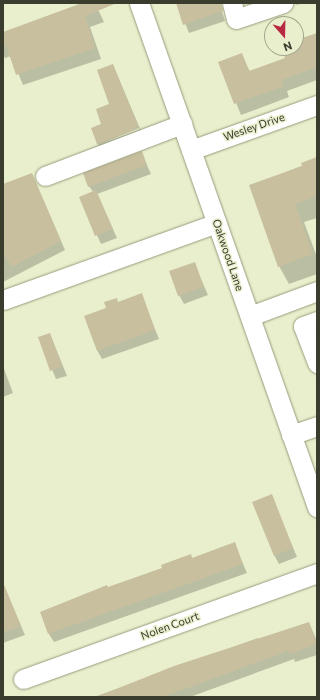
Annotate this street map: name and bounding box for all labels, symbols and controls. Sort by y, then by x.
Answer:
north arrow [264,16,304,56]
text: N [282,39,294,54]
street label: Wesley Drive [222,110,286,144]
street label: Oakwood Lane [210,217,246,293]
street label: Nolen Court [139,609,201,643]

